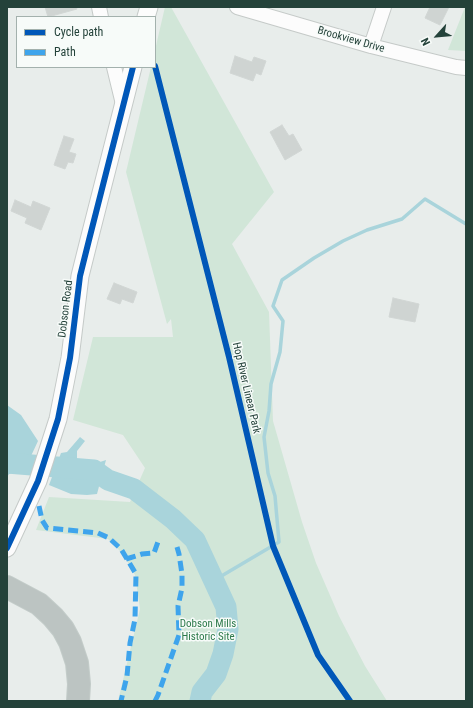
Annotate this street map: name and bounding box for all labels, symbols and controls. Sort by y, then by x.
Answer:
legend [16,16,156,68]
north arrow [417,16,457,56]
street label: Brookview Drive [316,24,386,56]
text: Cycle path [54,25,103,39]
text: N [419,36,433,48]
text: Path [54,45,76,59]
street label: Dobson Road [56,280,76,338]
street label: Hop River Linear Park [229,341,263,435]
park label: Dobson Mills Historic Site [180,617,236,643]

